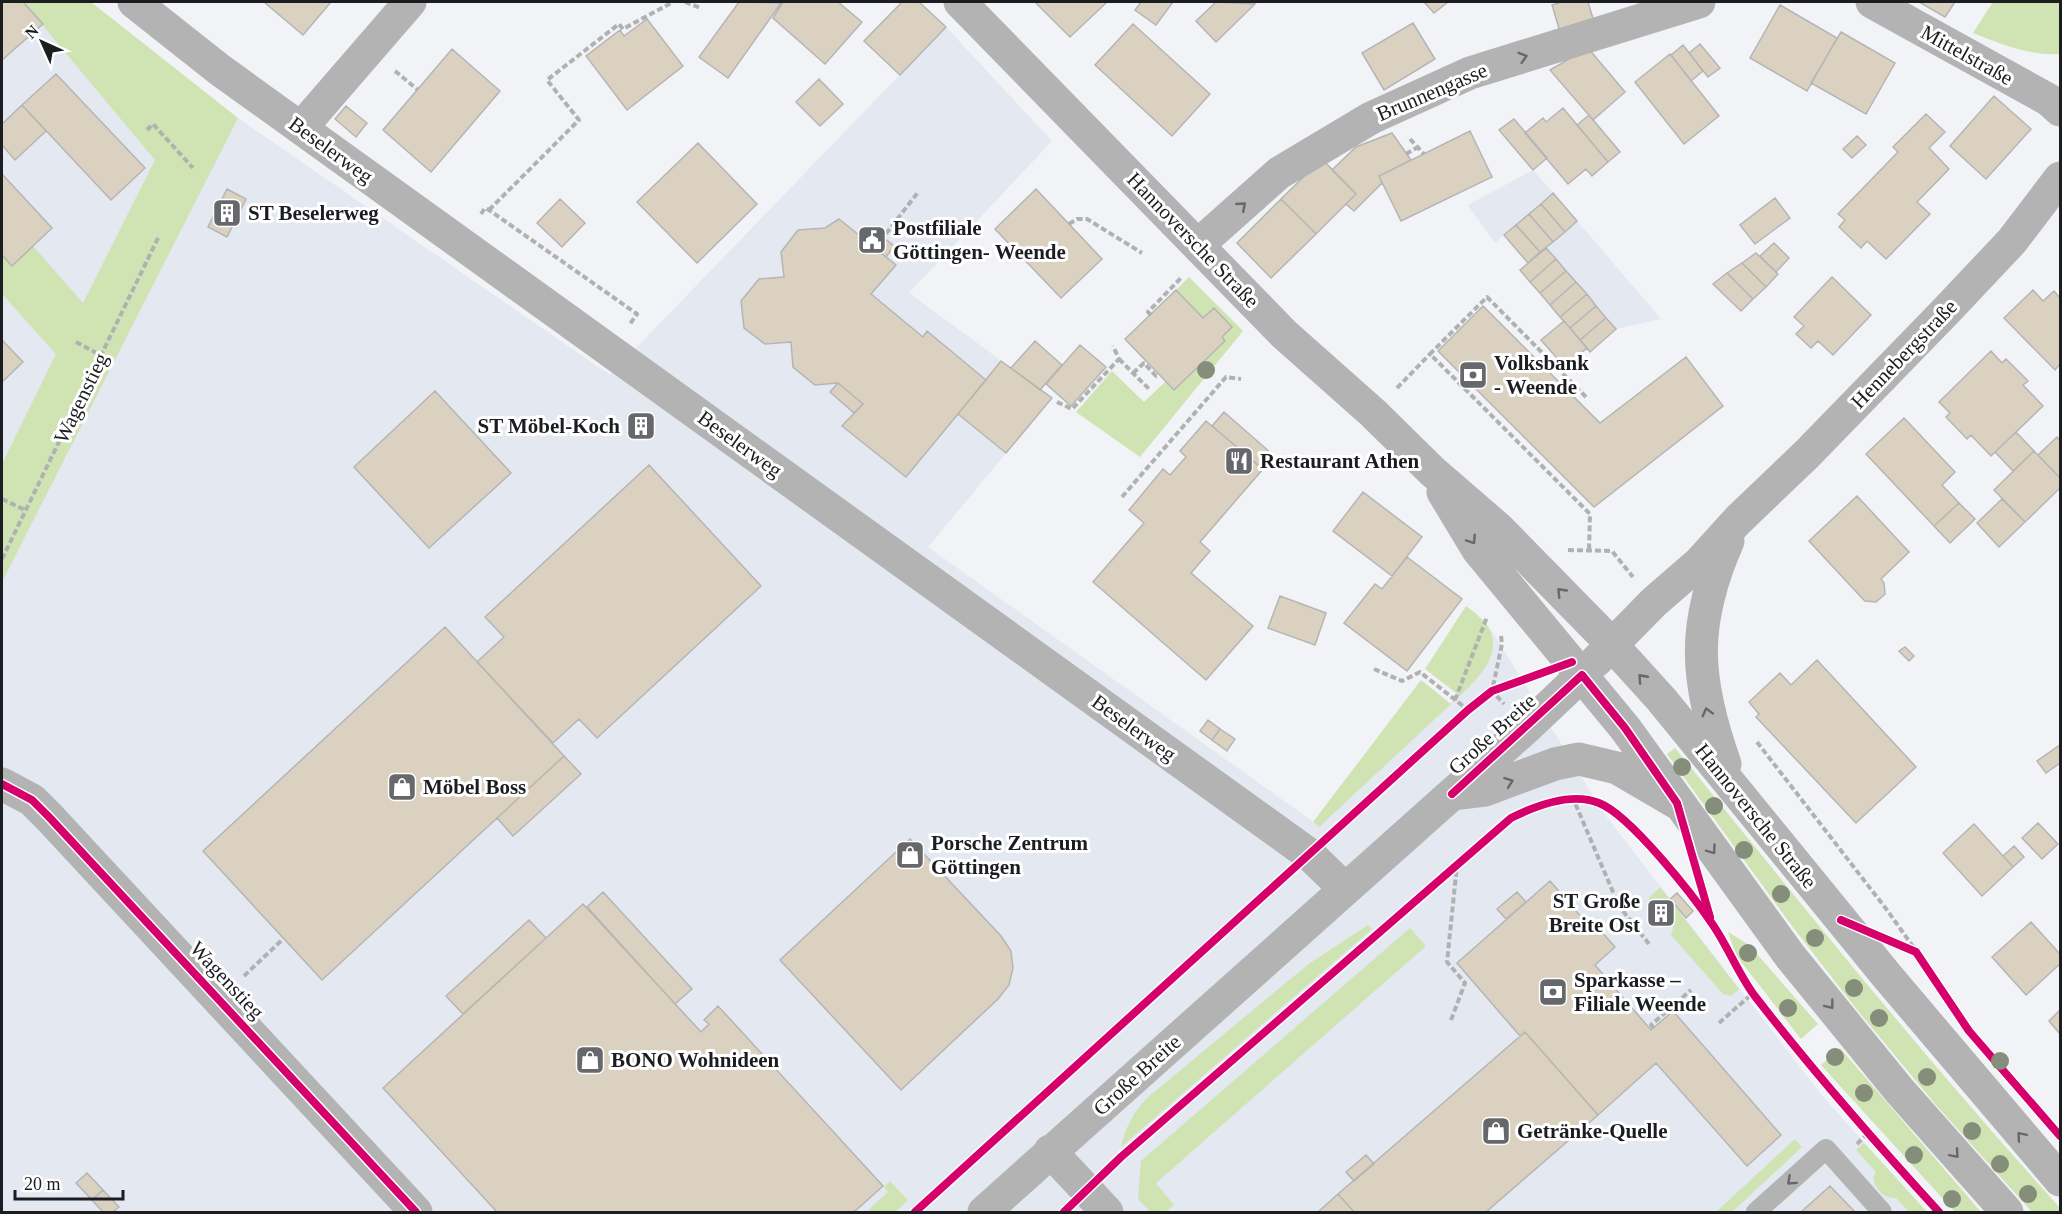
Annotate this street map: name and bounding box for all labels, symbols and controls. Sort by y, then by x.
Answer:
north arrow [12,12,72,72]
street label: Mittelstraße [1917,20,2017,90]
text: N [22,21,42,42]
one-way arrow [1517,52,1528,64]
street label: Brunnengasse [1373,58,1491,126]
street label: Beselerweg [284,111,378,189]
street label: Hannoversche Straße [1122,167,1264,313]
building icon: ST Beselerweg [211,197,243,229]
place label: ST Beselerweg [248,201,379,225]
one-way arrow [1235,202,1245,213]
place label: Postfiliale Göttingen- Weende [893,216,1066,264]
public building icon: Postfiliale Göttingen- Weende [856,224,888,256]
street label: Hennebergstraße [1846,295,1962,413]
street label: Wagenstieg [49,349,113,447]
place label: Volksbank - Weende [1494,351,1589,399]
bank icon: Volksbank - Weende [1457,359,1489,391]
street label: Beselerweg [693,405,787,483]
building icon: ST Möbel-Koch [625,410,657,442]
place label: ST Möbel-Koch [477,414,620,438]
restaurant icon: Restaurant Athen [1223,445,1255,477]
place label: Restaurant Athen [1260,449,1420,473]
one-way arrow [1465,533,1476,544]
one-way arrow [1558,588,1569,599]
one-way arrow [1638,674,1649,685]
street label: Beselerweg [1087,689,1181,767]
street label: Große Breite [1443,689,1541,779]
one-way arrow [1702,707,1715,717]
street label: Hannoversche Straße [1690,739,1822,893]
shop icon: Möbel Boss [386,771,418,803]
place label: Möbel Boss [423,775,526,799]
one-way arrow [1503,777,1513,790]
place label: Porsche Zentrum Göttingen [931,831,1088,879]
shop icon: Porsche Zentrum Göttingen [894,839,926,871]
one-way arrow [1705,843,1716,854]
place label: ST Große Breite Ost [1549,889,1640,937]
building icon: ST Große Breite Ost [1645,897,1677,929]
street label: Wagenstieg [185,936,269,1024]
place label: Sparkasse – Filiale Weende [1574,968,1706,1016]
bank icon: Sparkasse – Filiale Weende [1537,976,1569,1008]
one-way arrow [1822,998,1833,1009]
street label: Große Breite [1088,1030,1186,1120]
shop icon: BONO Wohnideen [574,1044,606,1076]
place label: BONO Wohnideen [611,1048,780,1072]
shop icon: Getränke-Quelle [1480,1115,1512,1147]
place label: Getränke-Quelle [1517,1119,1667,1143]
one-way arrow [2017,1132,2028,1143]
one-way arrow [1948,1147,1959,1158]
scale bar [15,1163,123,1201]
text: 20 m [24,1174,61,1194]
one-way arrow [1787,1174,1798,1185]

